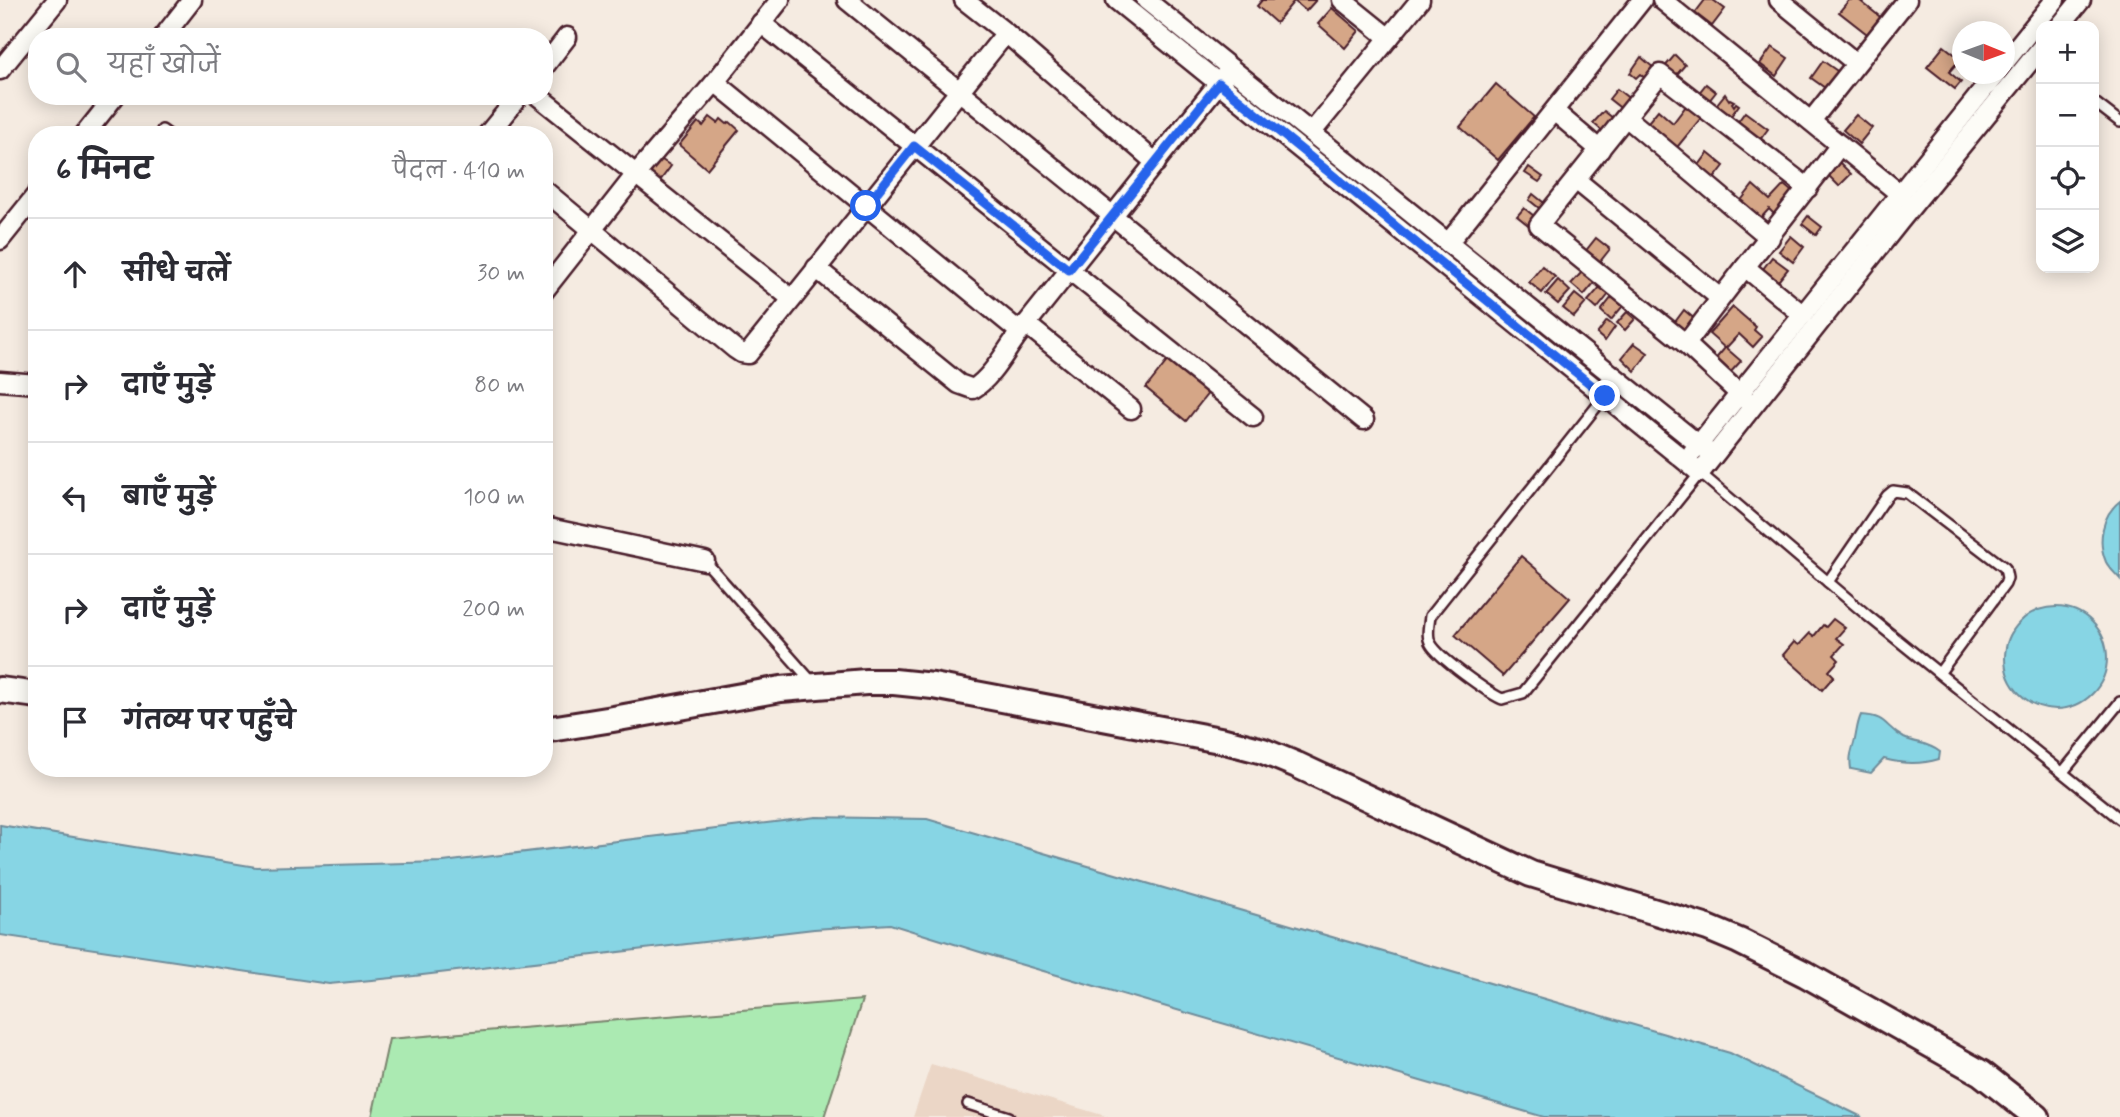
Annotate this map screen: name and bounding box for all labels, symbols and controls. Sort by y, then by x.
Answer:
north arrow [1952,21,2015,84]
map controls [2036,21,2099,273]
button: + [2036,21,2099,84]
search box [28,28,553,105]
icon: search [52,48,90,86]
text: यहाँ खोजें [108,49,220,83]
button: − [2036,84,2099,147]
button: locate [2036,147,2099,210]
text: 6 मिनट [56,151,152,190]
text: पैदल · 410 m [392,157,525,187]
route start [850,190,881,221]
button: layers [2036,210,2099,273]
icon: ahead [56,255,94,293]
text: सीधे चलें [123,257,230,291]
text: 30 m [477,259,525,289]
icon: right [56,367,94,405]
text: दाएँ मुड़ें [123,369,214,403]
text: 80 m [474,371,525,401]
route end [1589,380,1620,411]
icon: left [56,479,94,517]
text: बाएँ मुड़ें [123,481,215,515]
text: 100 m [463,483,525,513]
icon: right [56,591,94,629]
text: दाएँ मुड़ें [123,593,214,627]
text: 200 m [462,595,525,625]
icon: arrive [56,703,94,741]
text: गंतव्य पर पहुँचे [123,705,295,739]

